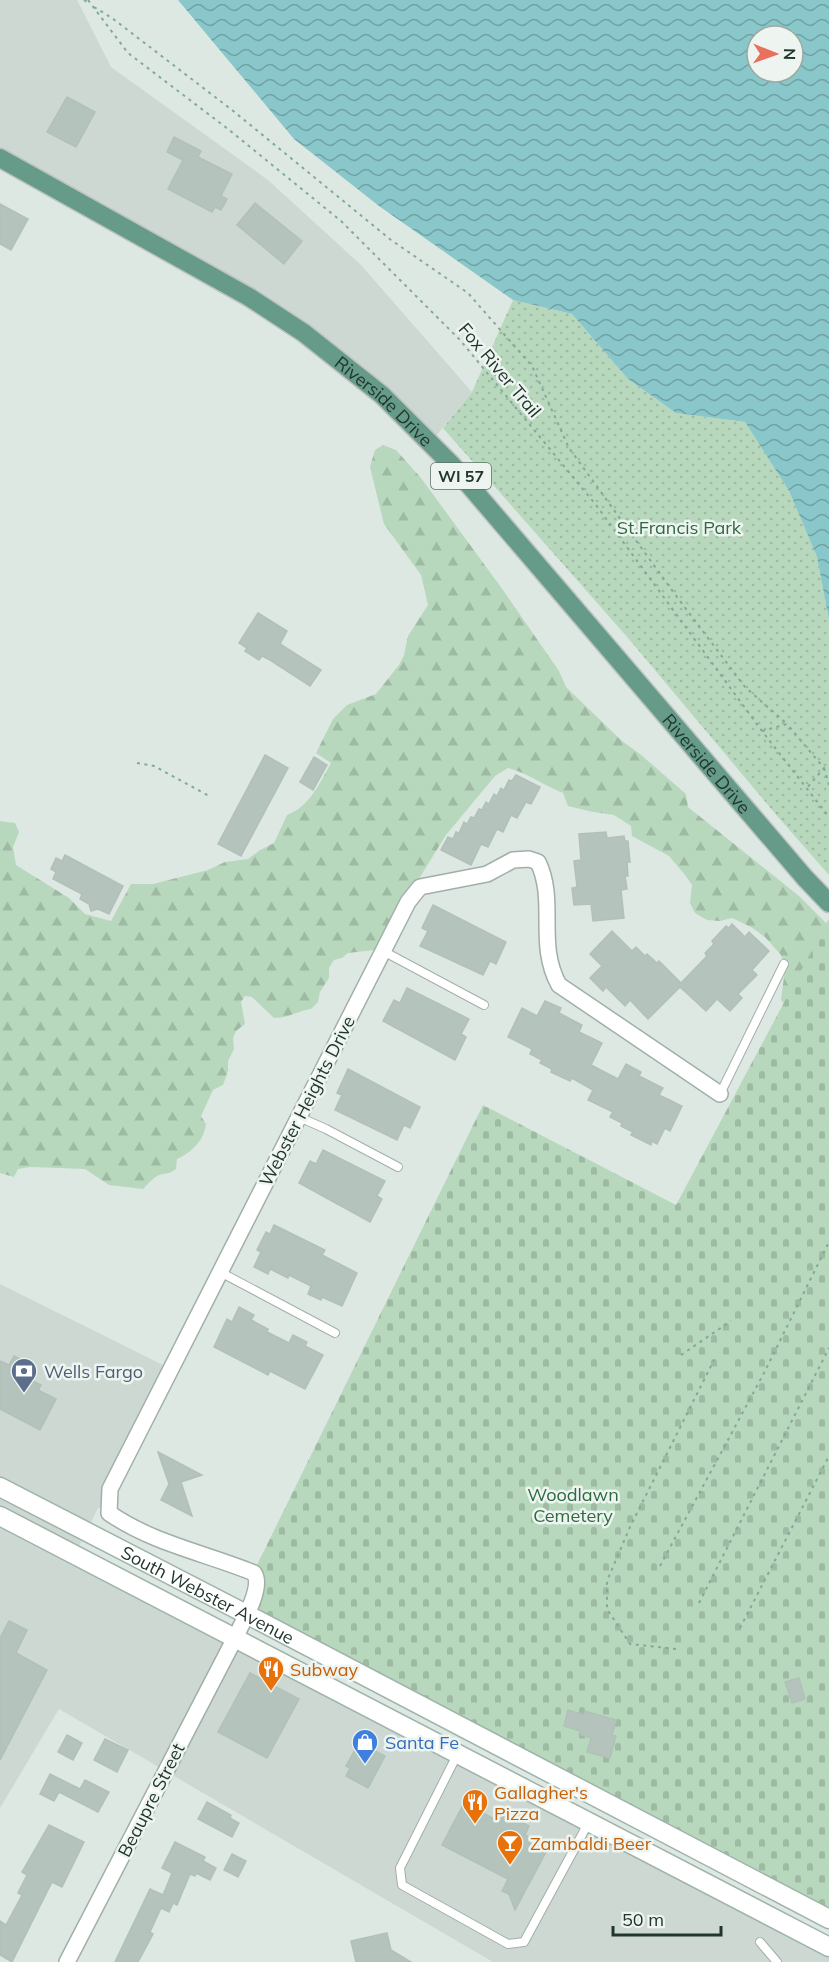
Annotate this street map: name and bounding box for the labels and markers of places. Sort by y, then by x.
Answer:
bank icon: Wells Fargo [9,1356,39,1394]
place label: Wells Fargo [44,1360,143,1383]
restaurant icon: Subway [256,1654,286,1692]
place label: Subway [290,1658,358,1681]
shop icon: Santa Fe [350,1727,380,1765]
place label: Santa Fe [385,1731,459,1754]
place label: Gallagher's Pizza [494,1781,588,1825]
restaurant icon: Gallagher's Pizza [460,1787,490,1825]
bar icon: Zambaldi Beer [495,1828,525,1866]
place label: Zambaldi Beer [530,1832,652,1855]

